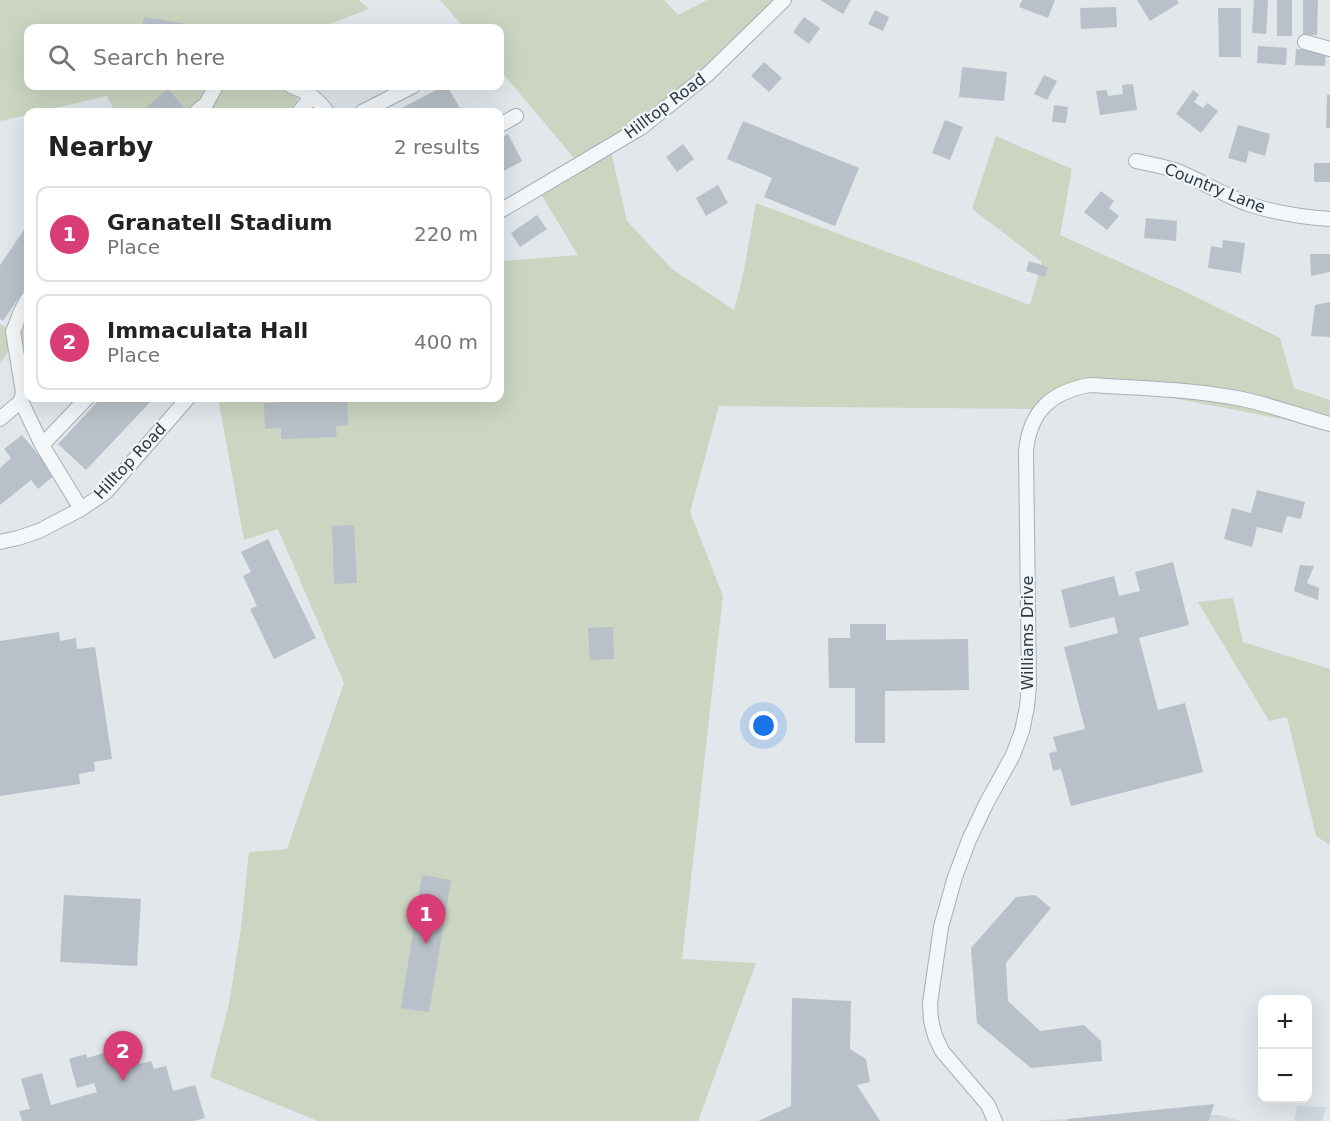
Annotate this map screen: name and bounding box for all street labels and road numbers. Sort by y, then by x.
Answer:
street label: Hilltop Road [621,69,709,143]
street label: Country Lane [1162,159,1268,217]
street label: Hilltop Road [90,419,170,503]
street label: Williams Drive [1018,576,1037,690]

